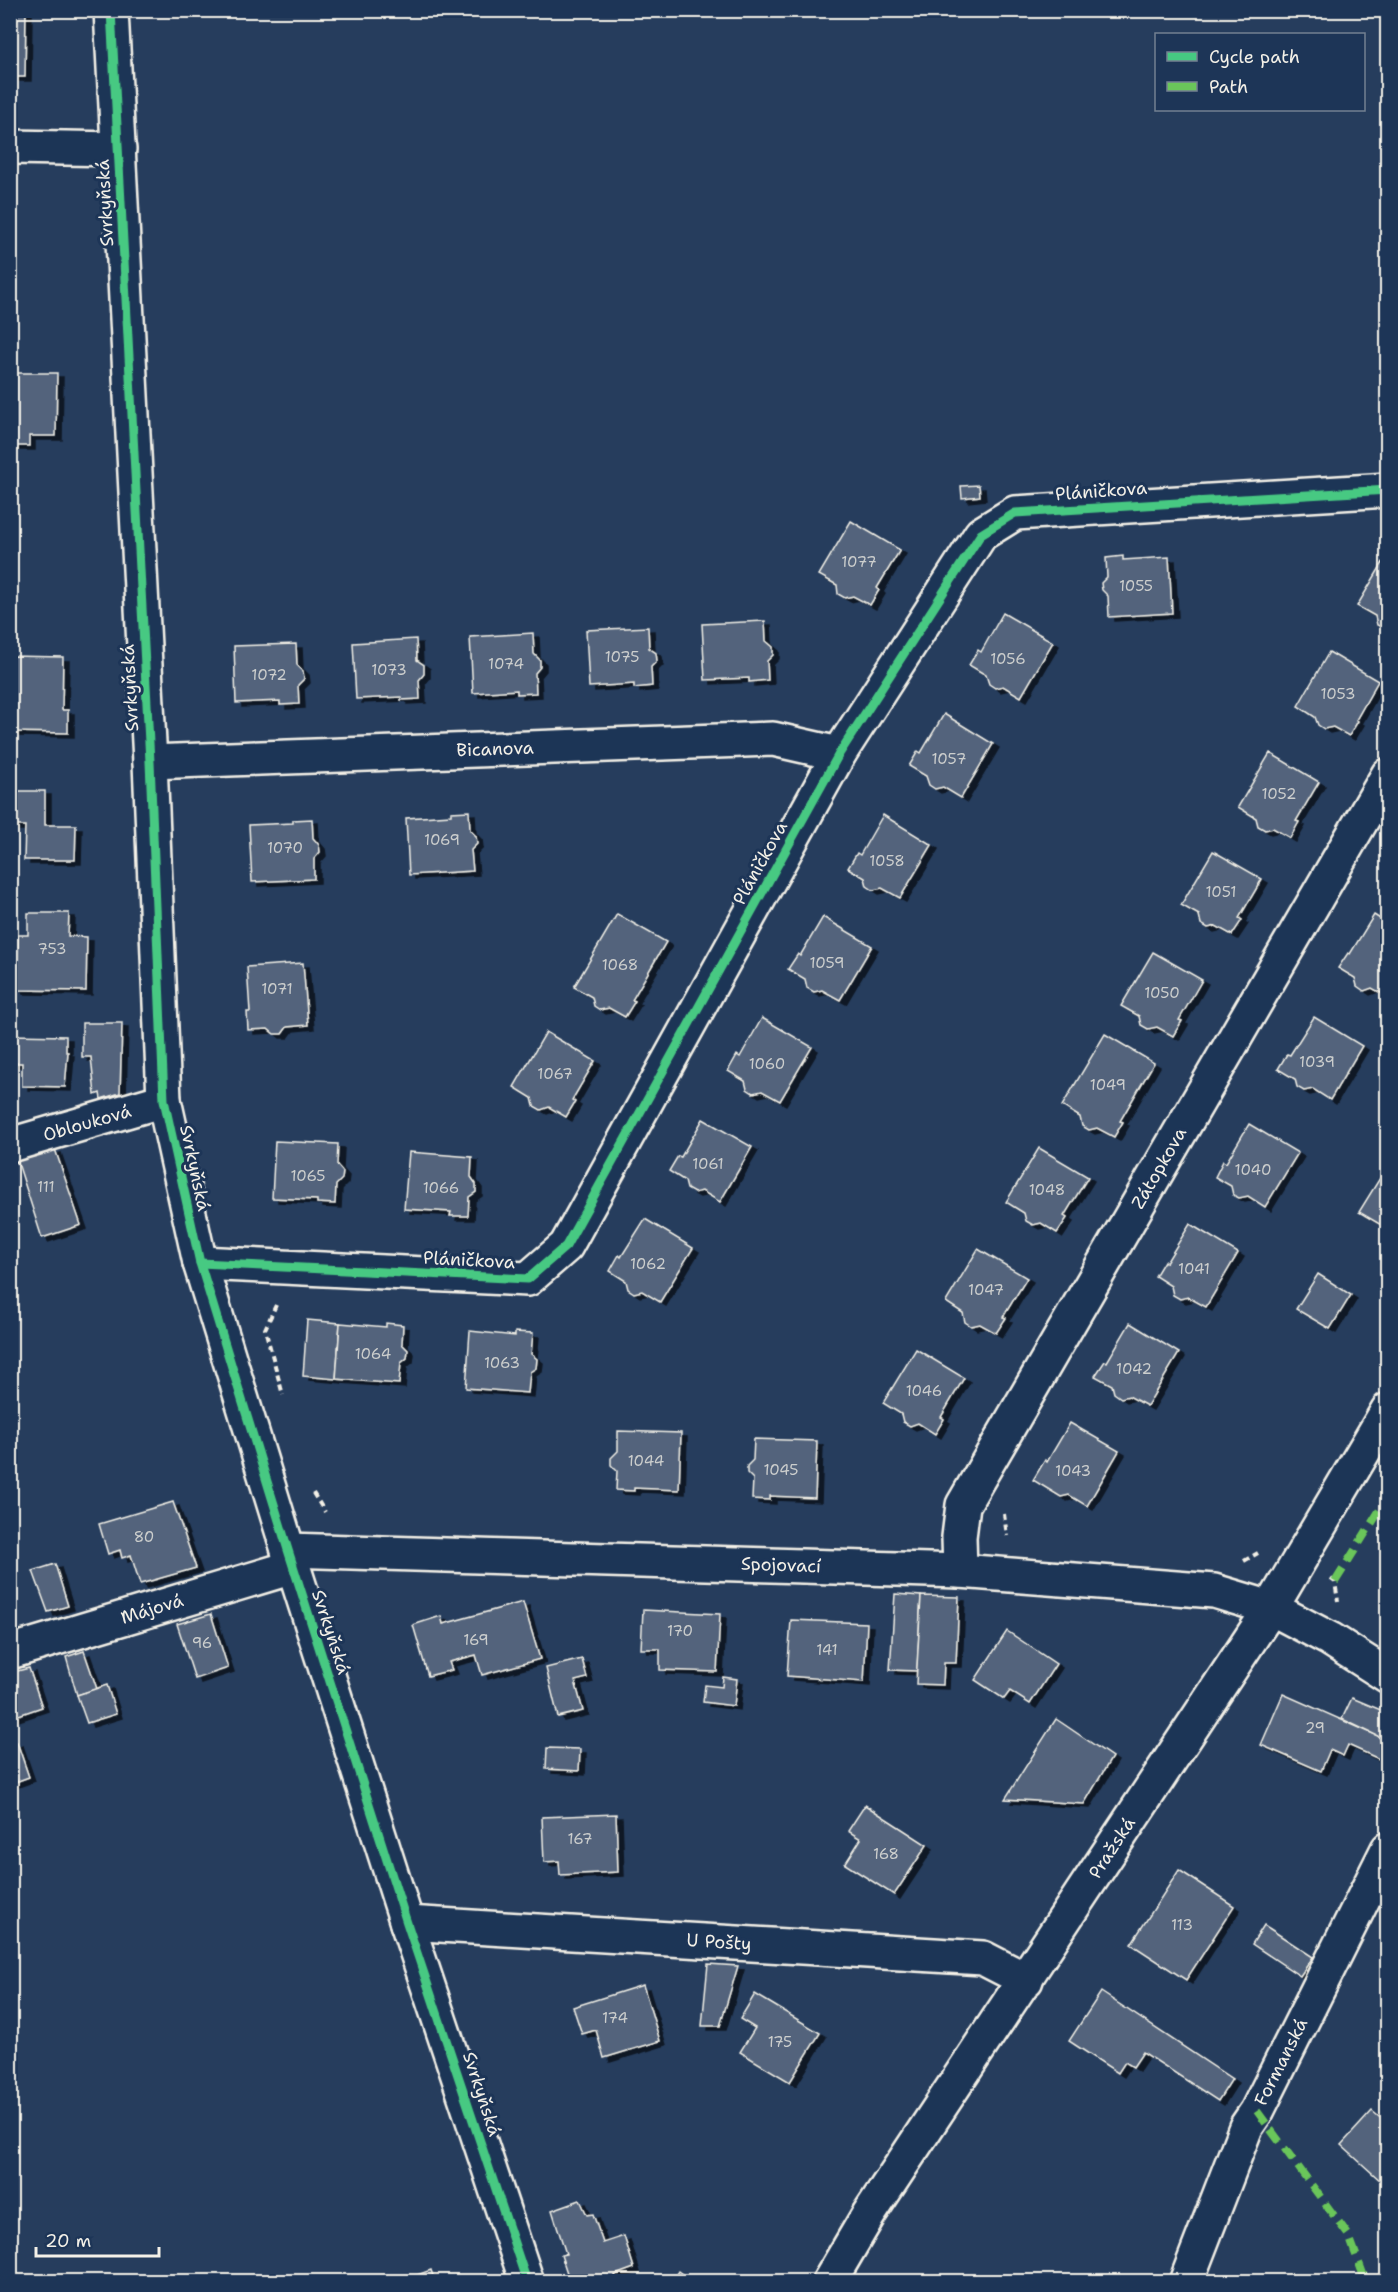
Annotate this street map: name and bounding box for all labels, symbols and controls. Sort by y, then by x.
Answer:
legend [1155,33,1365,111]
text: Cycle path [1209,45,1300,69]
text: Path [1209,75,1248,99]
street label: Svrkyňská [91,159,119,247]
street label: Pláničkova [1054,476,1148,506]
house number: 1077 [841,552,877,572]
house number: 1055 [1119,576,1153,596]
street label: Svrkyňská [116,644,144,732]
house number: 1075 [605,647,639,667]
house number: 1056 [990,649,1026,669]
house number: 1074 [488,654,524,674]
house number: 1073 [371,660,407,680]
house number: 1072 [251,665,287,685]
house number: 1053 [1320,684,1356,704]
street label: Bicanova [456,736,534,762]
house number: 1057 [931,749,967,769]
house number: 1052 [1261,784,1297,804]
street label: Pláničkova [727,817,793,909]
house number: 1069 [424,830,460,850]
house number: 1070 [267,838,303,858]
house number: 1058 [869,851,905,871]
house number: 1051 [1205,882,1237,902]
house number: 753 [38,939,66,959]
house number: 1059 [809,953,845,973]
house number: 1068 [602,955,638,975]
house number: 1071 [261,979,293,999]
house number: 1050 [1144,983,1180,1003]
house number: 1039 [1299,1052,1335,1072]
house number: 1060 [749,1054,785,1074]
house number: 1067 [537,1064,573,1084]
house number: 1049 [1090,1075,1126,1095]
street label: Oblouková [40,1099,134,1147]
street label: Svrkyňská [174,1123,216,1213]
street label: Zátopkova [1126,1123,1192,1213]
house number: 1061 [692,1154,724,1174]
house number: 1040 [1235,1160,1271,1180]
house number: 1065 [290,1166,326,1186]
house number: 111 [37,1177,55,1197]
house number: 1066 [423,1178,459,1198]
house number: 1048 [1029,1180,1065,1200]
street label: Pláničkova [422,1246,516,1274]
house number: 1062 [630,1254,666,1274]
house number: 1041 [1178,1259,1210,1279]
house number: 1047 [968,1280,1004,1300]
house number: 1064 [355,1344,391,1364]
house number: 1063 [484,1353,520,1373]
house number: 1042 [1116,1359,1152,1379]
house number: 1046 [906,1381,942,1401]
house number: 1044 [628,1451,664,1471]
house number: 1045 [763,1460,799,1480]
house number: 1043 [1055,1461,1091,1481]
house number: 80 [134,1527,154,1547]
street label: Spojovací [741,1552,821,1578]
street label: Svrkyňská [306,1587,356,1677]
street label: Májová [118,1588,186,1630]
house number: 170 [667,1621,693,1641]
house number: 169 [463,1630,489,1650]
house number: 96 [192,1633,212,1653]
house number: 141 [816,1640,838,1660]
house number: 29 [1305,1718,1325,1738]
street label: Pražská [1083,1813,1141,1883]
house number: 167 [567,1829,593,1849]
house number: 168 [873,1844,899,1864]
house number: 113 [1171,1915,1193,1935]
street label: U Pošty [686,1928,752,1956]
house number: 174 [602,2008,628,2028]
street label: Formanská [1249,2014,1313,2110]
house number: 175 [768,2032,792,2052]
street label: Svrkyňská [457,2049,507,2139]
scale bar [36,2220,159,2258]
text: 20 m [45,2229,91,2253]

